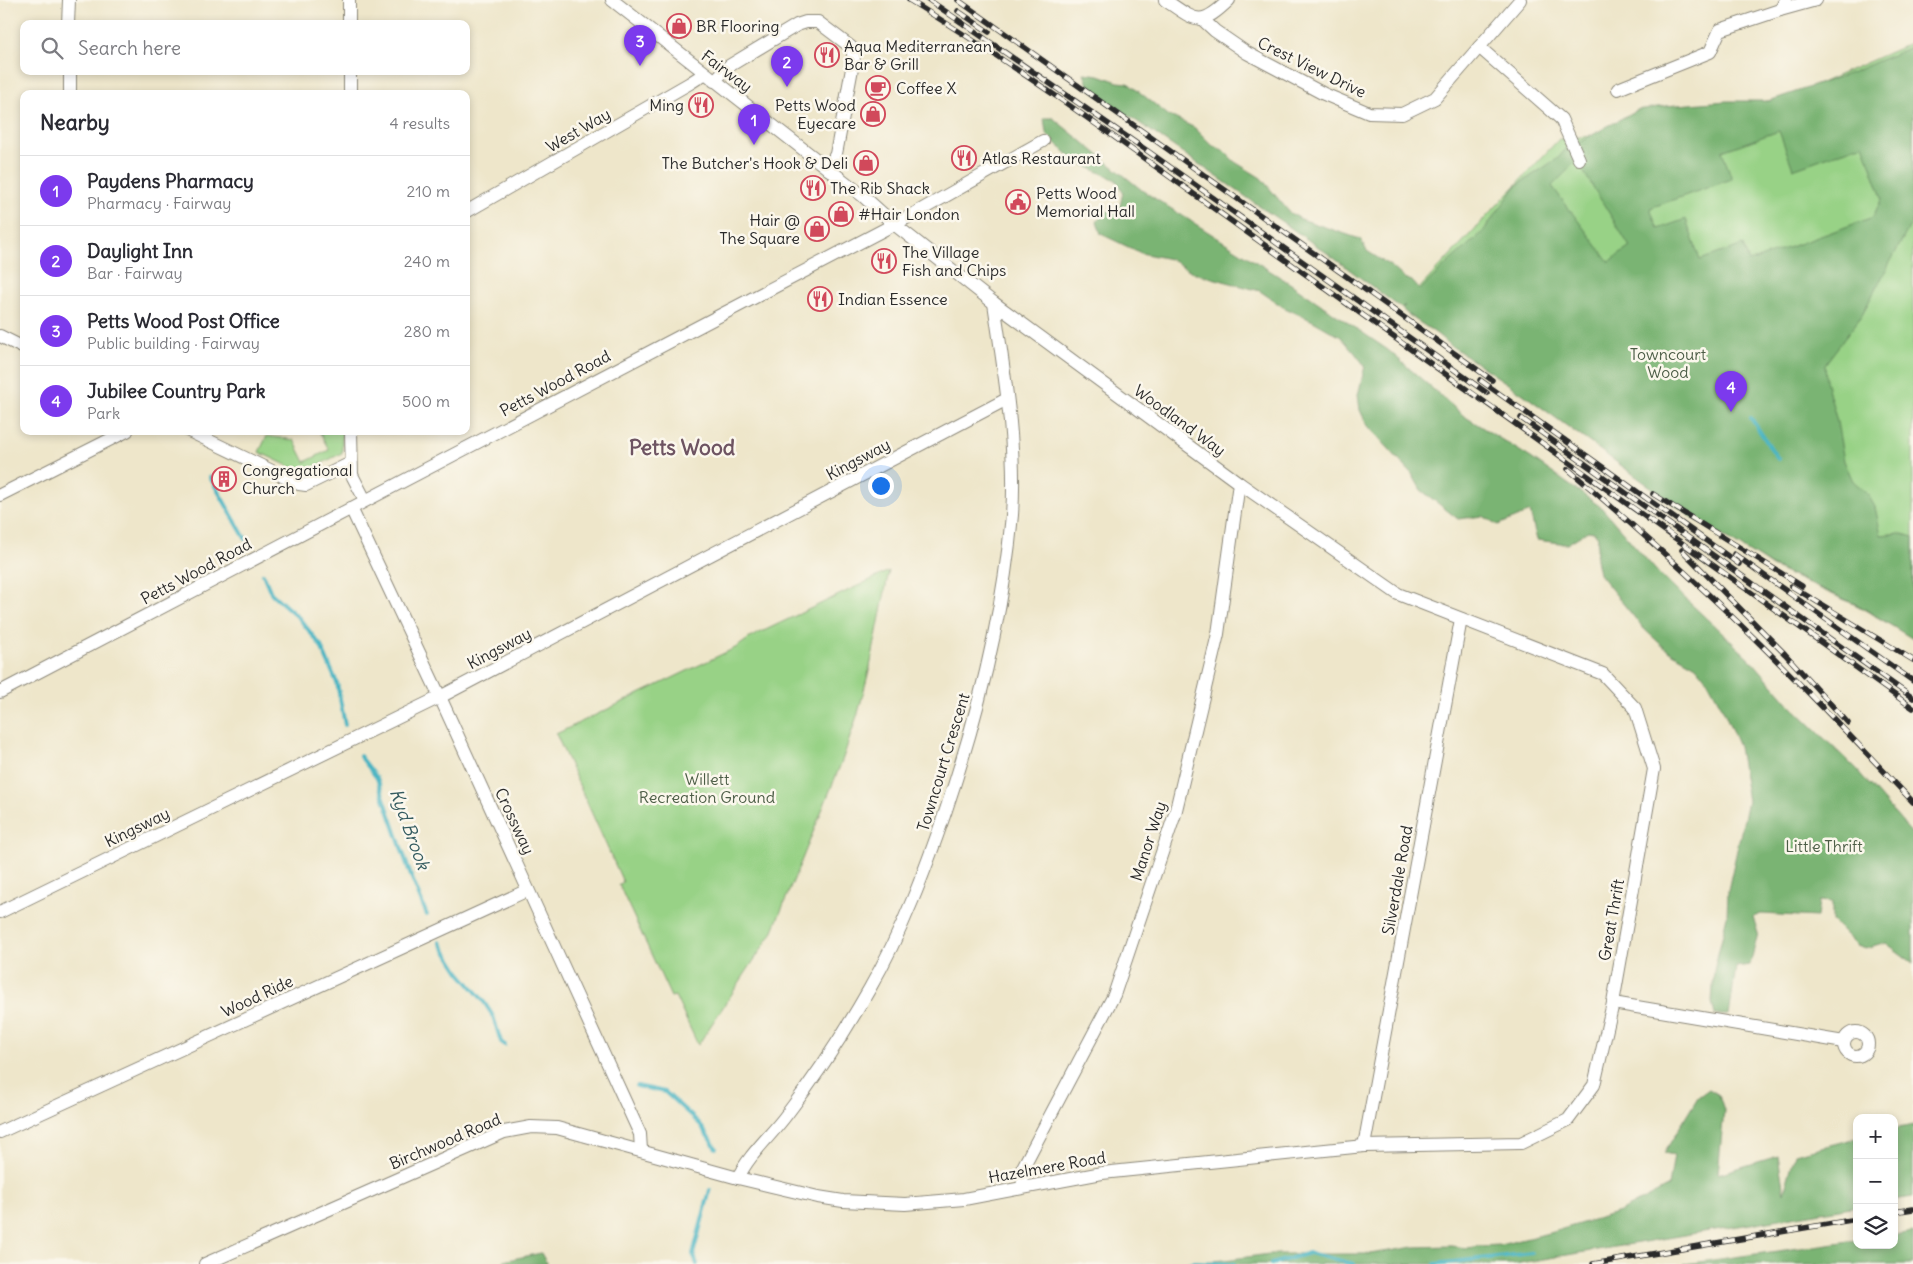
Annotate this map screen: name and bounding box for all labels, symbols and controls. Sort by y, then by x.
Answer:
shop icon: BR Flooring [666,13,692,39]
place label: BR Flooring [696,16,779,36]
search box [20,20,470,75]
pin: 3 [624,25,656,66]
street label: Crest View Drive [1255,32,1369,102]
icon: search [38,34,66,62]
text: Search here [78,36,181,60]
place label: Aqua Mediterranean Bar & Grill [844,36,992,74]
restaurant icon: Aqua Mediterranean Bar & Grill [814,42,840,68]
street label: Fairway [698,45,756,97]
pin: 2 [771,46,803,87]
cafe icon: Coffee X [865,75,891,101]
place label: Coffee X [896,78,956,98]
restaurant icon: Ming [688,92,714,118]
place label: Ming [649,95,684,115]
place label: Petts Wood Eyecare [775,95,856,133]
shop icon: Petts Wood Eyecare [860,101,886,127]
street label: West Way [542,104,614,156]
pin: 1 [738,104,770,145]
text: Nearby [40,109,110,136]
text: 4 results [389,113,450,133]
restaurant icon: Atlas Restaurant [951,145,977,171]
place label: Atlas Restaurant [982,148,1101,168]
shop icon: The Butcher's Hook & Deli [853,150,879,176]
place label: The Butcher's Hook & Deli [661,153,848,173]
text: Paydens Pharmacy [87,169,254,193]
restaurant icon: The Rib Shack [800,175,826,201]
place label: The Rib Shack [830,178,930,198]
text: 1 [53,181,59,201]
text: 210 m [407,181,450,201]
place label: Petts Wood Memorial Hall [1036,183,1135,221]
public building icon: Petts Wood Memorial Hall [1005,189,1031,215]
text: Pharmacy · Fairway [87,193,231,213]
shop icon: #Hair London [828,201,854,227]
place label: #Hair London [858,204,960,224]
place label: Hair @ The Square [719,210,800,248]
shop icon: Hair @ The Square [804,216,830,242]
text: Daylight Inn [87,239,193,263]
place label: The Village Fish and Chips [902,242,1006,280]
restaurant icon: The Village Fish and Chips [871,248,897,274]
text: 2 [52,251,60,271]
text: 240 m [404,251,450,271]
text: Bar · Fairway [87,263,183,283]
restaurant icon: Indian Essence [807,286,833,312]
place label: Indian Essence [838,289,948,309]
text: Petts Wood Post Office [87,309,280,333]
text: 3 [51,321,61,341]
text: 280 m [404,321,450,341]
text: Public building · Fairway [87,333,260,353]
park label: Towncourt Wood [1630,344,1707,382]
street label: Petts Wood Road [496,345,614,421]
pin: 4 [1715,371,1747,412]
text: Jubilee Country Park [87,379,265,403]
street label: Woodland Way [1130,380,1230,460]
text: 4 [51,391,61,411]
text: 500 m [402,391,450,411]
text: Park [87,403,120,423]
district label: Petts Wood [629,434,736,461]
street label: Kingsway [823,434,893,484]
place label: Congregational Church [242,460,352,498]
building icon: Congregational Church [211,466,237,492]
your location [868,473,894,499]
street label: Petts Wood Road [137,533,255,609]
street label: Kingsway [464,623,534,673]
street label: Towncourt Crescent [912,690,974,834]
park label: Willett Recreation Ground [639,769,775,807]
water label: Kyd Brook [385,785,436,874]
street label: Crossway [491,785,539,857]
street label: Manor Way [1126,799,1170,883]
street label: Kingsway [101,803,173,851]
street label: Silverdale Road [1378,824,1416,936]
park label: Little Thrift [1785,836,1863,856]
street label: Great Thrift [1594,877,1628,963]
street label: Wood Ride [218,971,296,1021]
street label: Birchwood Road [386,1109,504,1173]
map controls [1853,1114,1898,1249]
button: + [1853,1114,1898,1159]
street label: Hazelmere Road [987,1147,1107,1187]
button: − [1853,1159,1898,1204]
button: layers [1853,1204,1898,1249]

